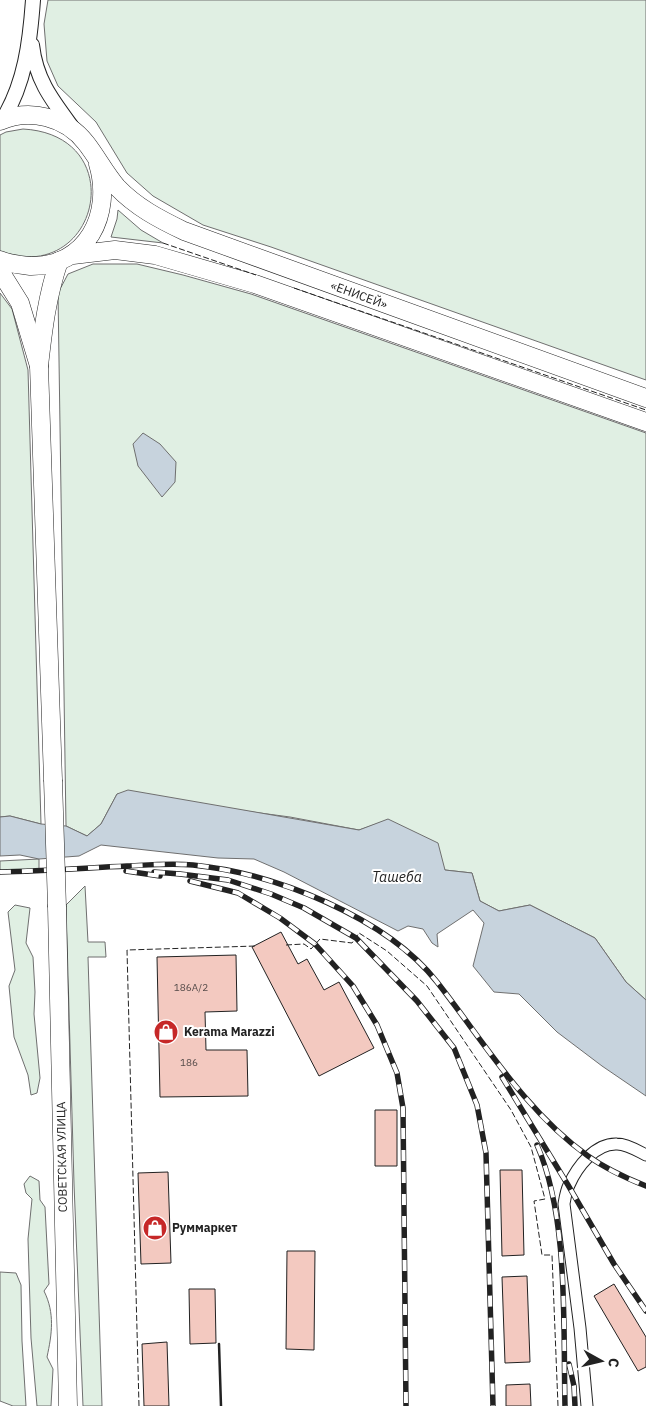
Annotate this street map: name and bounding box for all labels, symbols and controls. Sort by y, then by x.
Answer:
street label: «ЕНИСЕЙ» [329,277,390,312]
water label: Ташеба [372,868,422,886]
house number: 186А/2 [174,981,208,994]
shop icon: Kerama Marazzi [153,1019,179,1045]
place label: Kerama Marazzi [184,1024,275,1039]
house number: 186 [180,1056,198,1069]
street label: СОВЕТСКАЯ УЛИЦА [53,1101,70,1212]
shop icon: Руммаркет [142,1215,168,1241]
place label: Руммаркет [172,1220,237,1235]
north arrow [576,1336,626,1386]
text: С [604,1357,623,1369]

